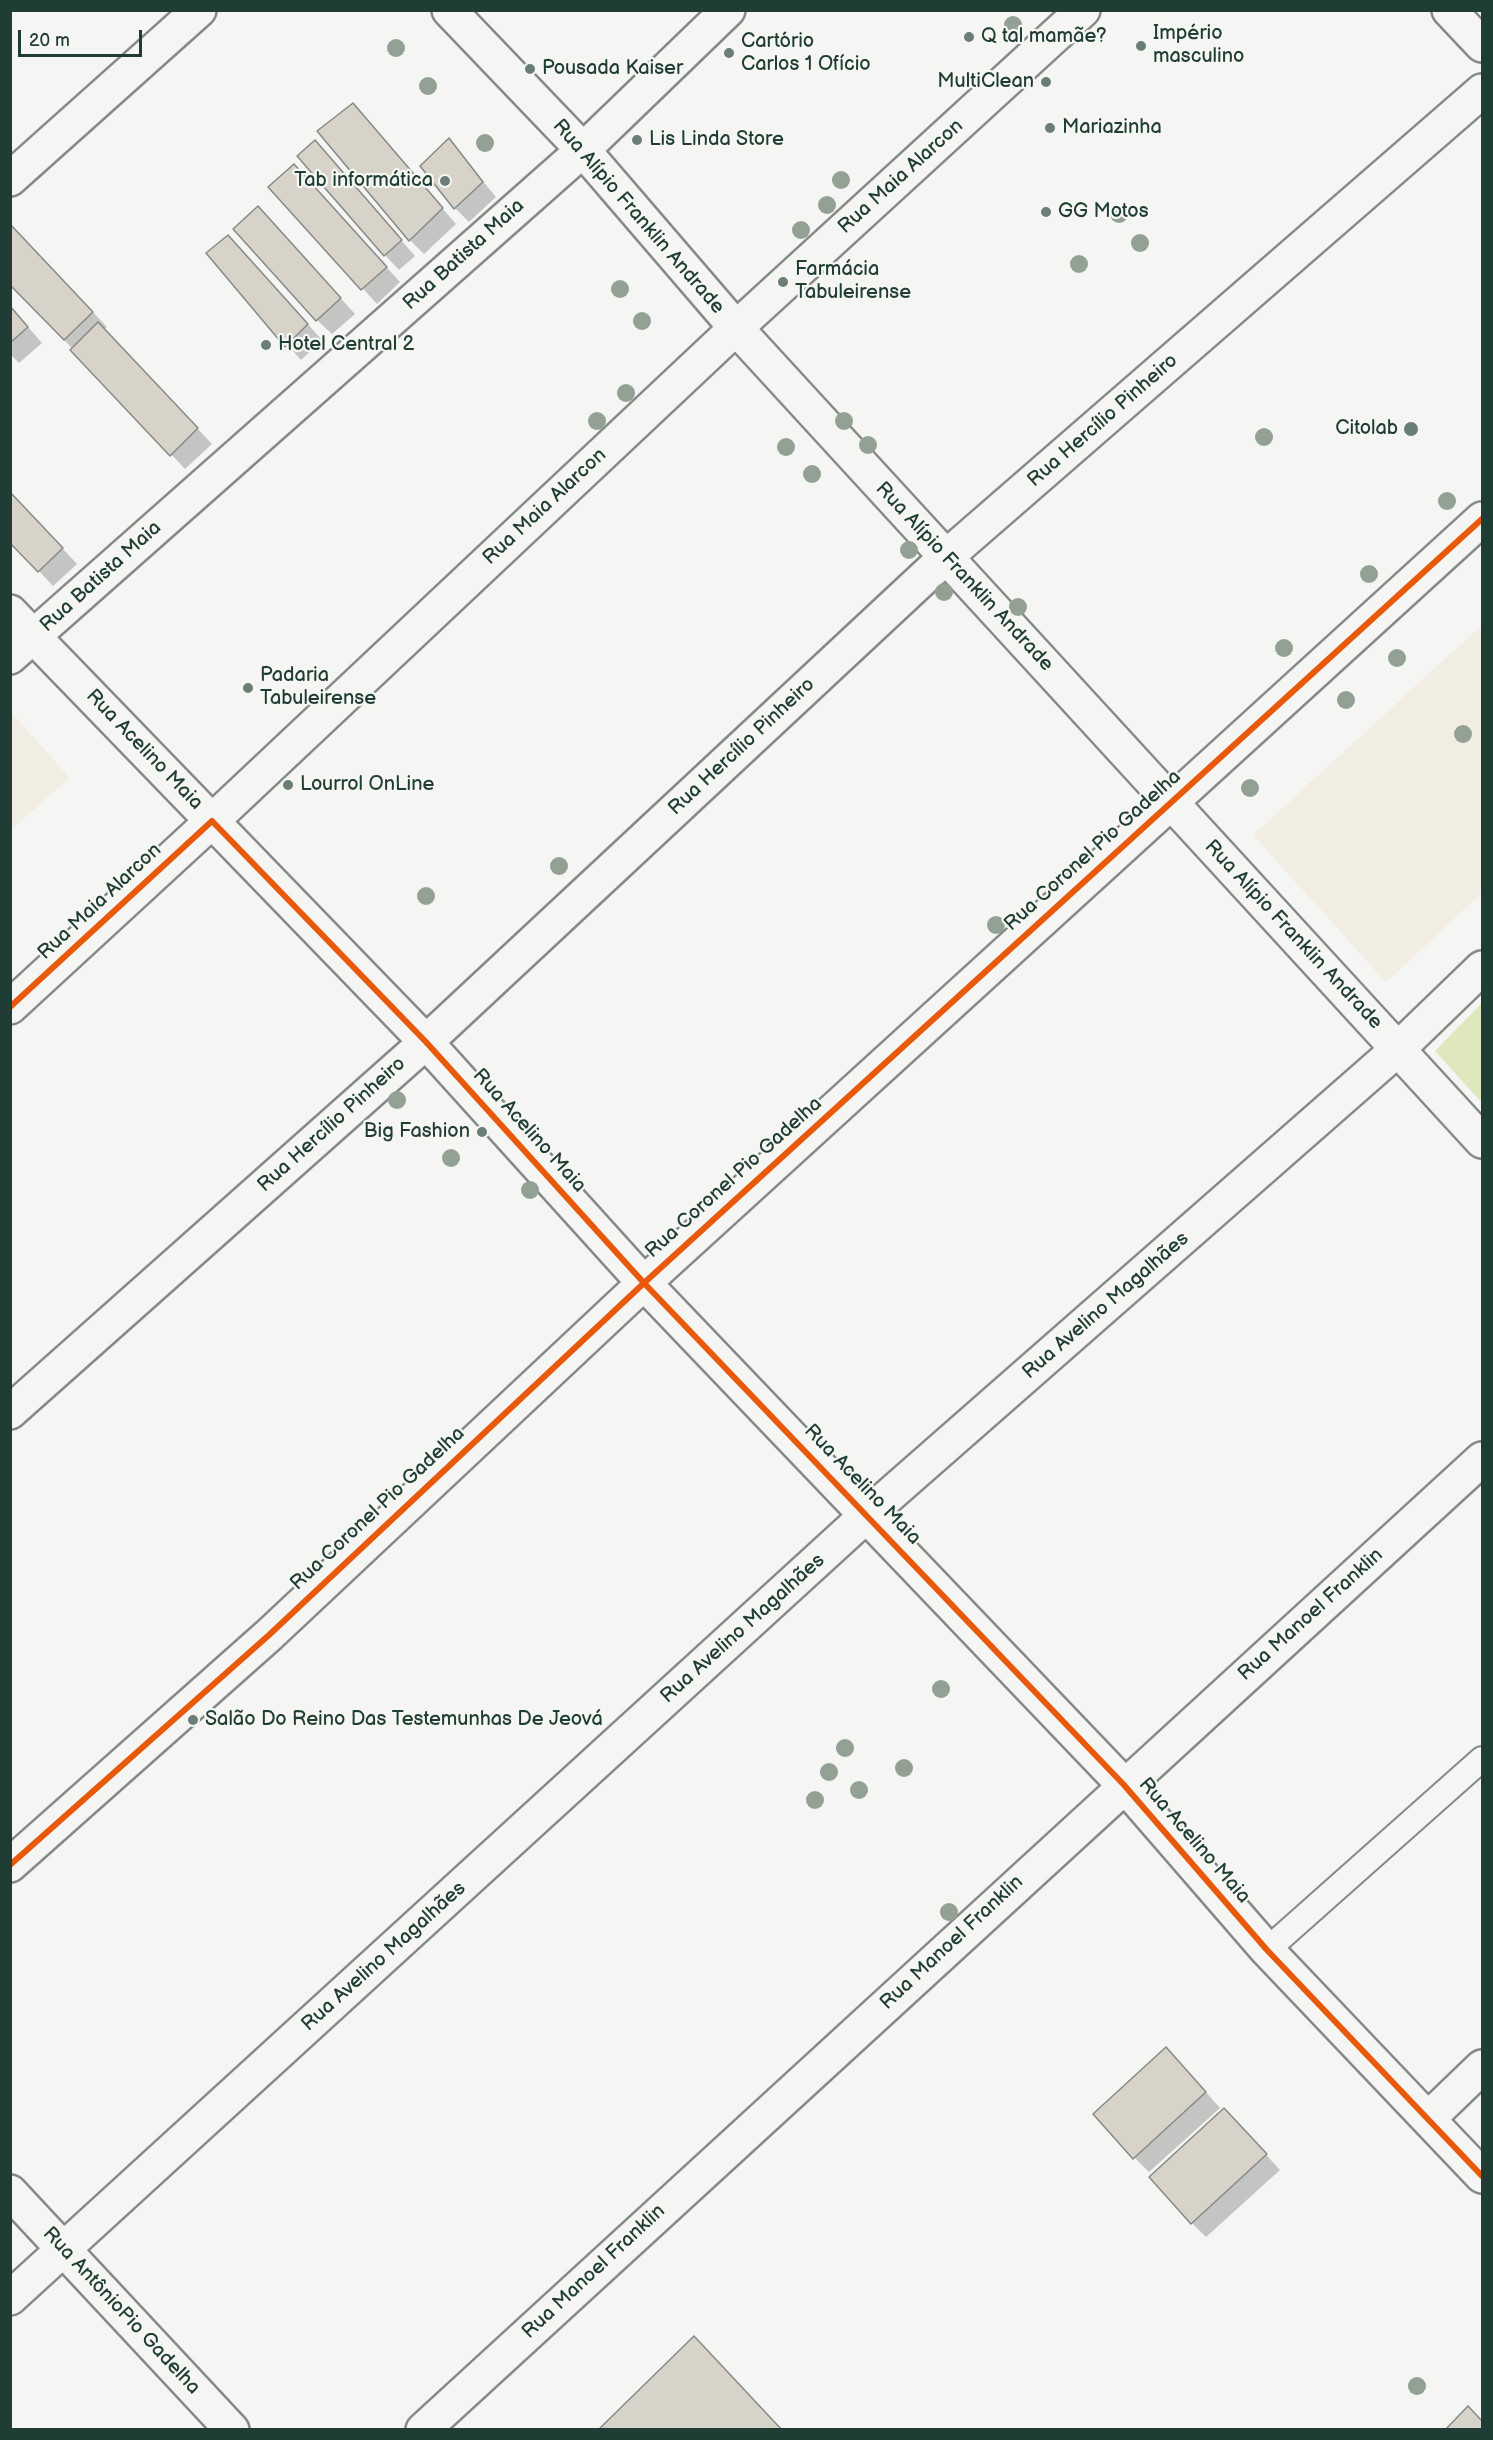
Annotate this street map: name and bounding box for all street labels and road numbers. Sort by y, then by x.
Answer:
street label: Rua Alípio Franklin Andrade [547,115,729,319]
street label: Rua Maia Alarcon [834,115,968,239]
street label: Rua Batista Maia [399,194,529,316]
street label: Rua Hercílio Pinheiro [1023,349,1183,493]
street label: Rua Maia Alarcon [478,444,612,570]
street label: Rua Alípio Franklin Andrade [870,477,1058,677]
street label: Rua Batista Maia [36,516,166,638]
street label: Rua Hercílio Pinheiro [664,673,820,821]
street label: Rua Acelino Maia [80,685,208,815]
street label: Rua Coronel Pio Gadelha [1000,765,1186,937]
street label: Rua Alípio Franklin Andrade [1199,835,1387,1035]
street label: Rua Maia Alarcon [33,839,167,965]
street label: Rua Hercílio Pinheiro [253,1052,411,1198]
street label: Rua Acelino Maia [467,1064,591,1198]
street label: Rua Coronel Pio Gadelha [641,1092,827,1264]
street label: Rua Avelino Magalhães [1018,1227,1194,1385]
street label: Rua Acelino Maia [798,1420,926,1550]
street label: Rua Coronel Pio Gadelha [286,1422,470,1596]
street label: Rua Manoel Franklin [1234,1544,1388,1686]
street label: Rua Avelino Magalhães [656,1549,830,1709]
street label: Rua Acelino Maia [1133,1773,1255,1909]
street label: Rua Manoel Franklin [876,1871,1028,2015]
street label: Rua Avelino Magalhães [297,1877,471,2037]
street label: Rua Manoel Franklin [518,2200,670,2344]
street label: Rua AntônioPio Gadelha [37,2222,205,2400]

